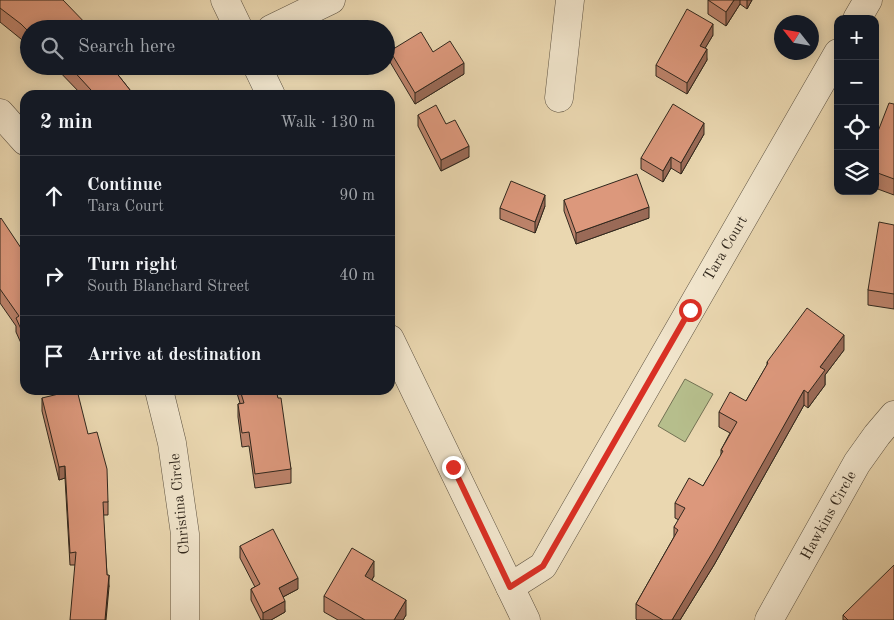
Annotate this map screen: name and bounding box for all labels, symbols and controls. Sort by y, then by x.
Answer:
north arrow [774,15,819,60]
map controls [834,15,879,195]
button: + [834,15,879,60]
search box [20,20,395,75]
icon: search [38,34,66,62]
text: Search here [78,38,175,57]
button: − [834,60,879,105]
button: locate [834,105,879,150]
text: 2 min [40,112,93,133]
text: Walk · 130 m [280,115,375,131]
button: layers [834,150,879,195]
text: Continue [87,176,162,195]
icon: ahead [40,182,68,210]
text: 90 m [339,188,375,204]
text: Tara Court [87,199,164,215]
street label: Tara Court [702,214,751,284]
text: Turn right [87,256,177,275]
icon: right [40,262,68,290]
text: 40 m [339,268,375,284]
text: South Blanchard Street [87,279,249,295]
route start [679,299,702,322]
icon: arrive [40,342,68,370]
text: Arrive at destination [87,346,261,365]
street label: Christina Circle [168,452,193,555]
route end [442,456,465,479]
street label: Hawkins Circle [799,469,860,563]

